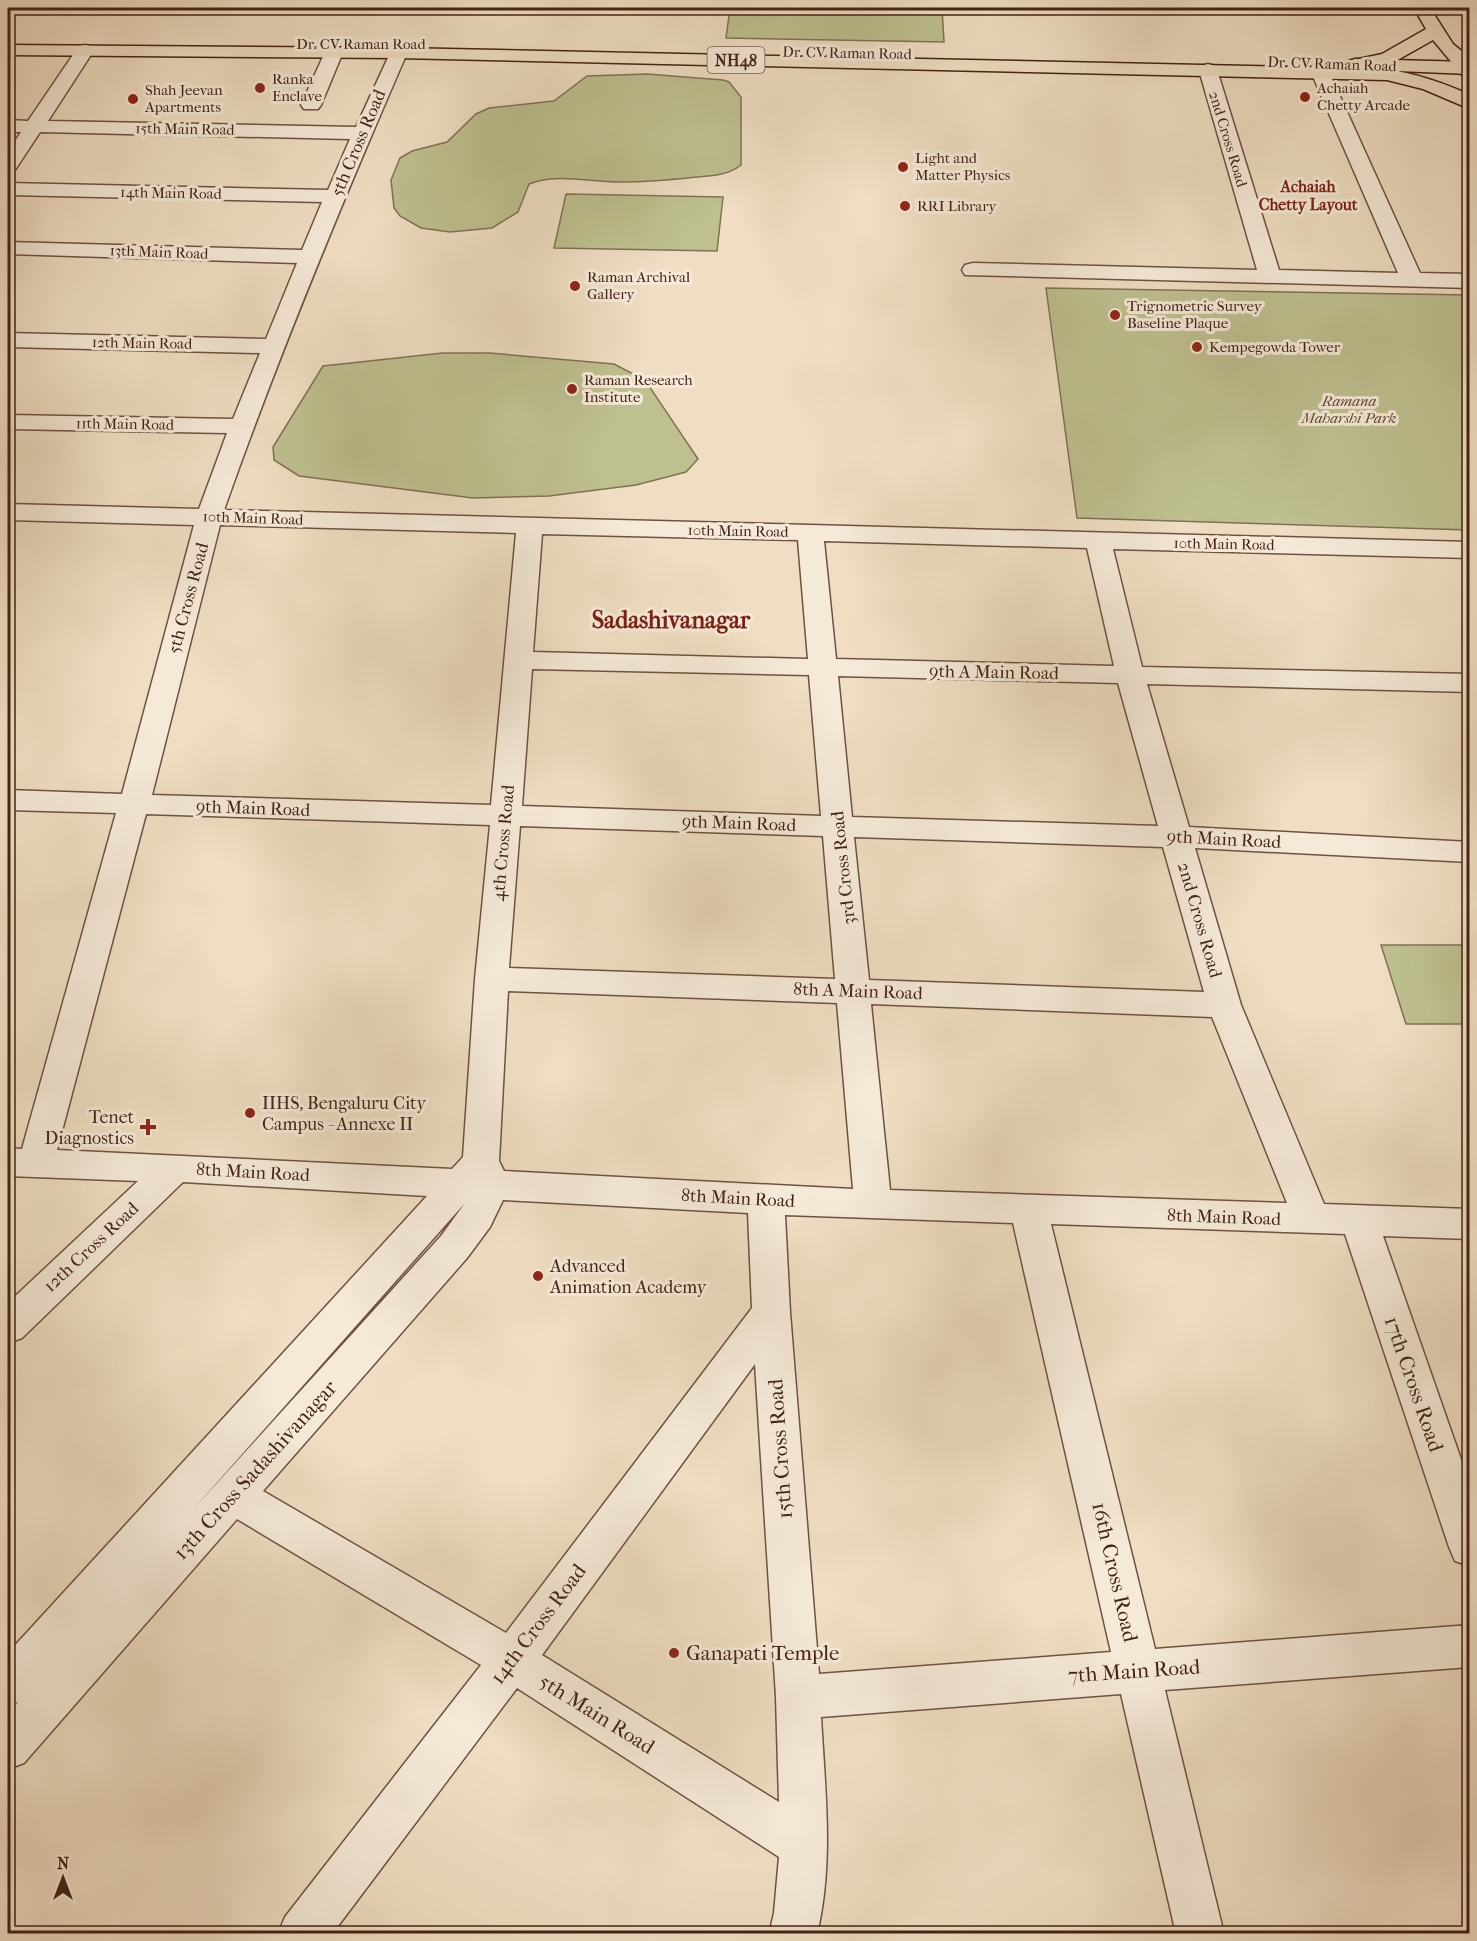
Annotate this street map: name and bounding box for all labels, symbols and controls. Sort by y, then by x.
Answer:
street label: Dr. CV Raman Road [296,35,427,53]
street label: Dr. CV Raman Road [782,43,913,63]
road number: NH48 [708,47,764,73]
street label: Dr. CV Raman Road [1267,53,1398,75]
place label: Ranka Enclave [272,70,322,105]
place label: Achaiah Chetty Arcade [1316,79,1411,114]
place label: Shah Jeevan Apartments [144,81,223,116]
marker: Ranka Enclave [253,81,267,95]
street label: 5th Cross Road [327,86,390,200]
street label: 2nd Cross Road [1205,89,1251,190]
marker: Achaiah Chetty Arcade [1298,90,1312,104]
marker: Shah Jeevan Apartments [126,92,140,106]
street label: 15th Main Road [135,119,236,139]
place label: Light and Matter Physics [915,149,1011,184]
marker: Light and Matter Physics [896,160,910,174]
district label: Achaiah Chetty Layout [1259,177,1358,215]
street label: 14th Main Road [120,183,223,203]
place label: RRI Library [917,197,998,215]
marker: RRI Library [898,199,912,213]
street label: 13th Main Road [109,241,210,263]
place label: Raman Archival Gallery [587,268,690,303]
marker: Raman Archival Gallery [568,279,582,293]
place label: Trignometric Survey Baseline Plaque [1127,297,1263,332]
marker: Trignometric Survey Baseline Plaque [1108,308,1122,322]
street label: 12th Main Road [92,333,193,353]
place label: Kempegowda Tower [1209,338,1341,356]
marker: Kempegowda Tower [1190,340,1204,354]
place label: Raman Research Institute [584,371,693,406]
marker: Raman Research Institute [565,382,579,396]
park label: Ramana Maharshi Park [1301,392,1397,427]
street label: 11th Main Road [76,414,175,434]
street label: 10th Main Road [202,507,305,529]
street label: 10th Main Road [687,521,789,541]
street label: 10th Main Road [1173,534,1275,554]
street label: 5th Cross Road [164,540,213,656]
district label: Sadashivanagar [592,606,751,634]
street label: 9th A Main Road [929,661,1059,684]
street label: 4th Cross Road [488,784,519,902]
street label: 9th Main Road [195,796,311,821]
street label: 3rd Cross Road [827,810,860,926]
street label: 9th Main Road [681,811,797,836]
street label: 9th Main Road [1166,826,1282,853]
street label: 2nd Cross Road [1173,860,1226,981]
street label: 8th A Main Road [793,979,923,1004]
place label: IIHS, Bengaluru City Campus - Annexe II [262,1093,428,1135]
marker: IIHS, Bengaluru City Campus - Annexe II [243,1106,257,1120]
place label: Tenet Diagnostics [45,1107,135,1149]
marker: Tenet Diagnostics [139,1118,157,1136]
street label: 8th Main Road [196,1159,311,1186]
street label: 8th Main Road [681,1185,796,1212]
street label: 12th Cross Road [40,1198,143,1297]
street label: 8th Main Road [1167,1205,1281,1230]
place label: Advanced Animation Academy [549,1256,708,1298]
marker: Advanced Animation Academy [531,1269,545,1283]
street label: 17th Cross Road [1380,1313,1449,1455]
street label: 13th Cross Sadashivanagar [168,1376,342,1564]
street label: 15th Cross Road [763,1378,797,1520]
street label: 16th Cross Road [1087,1500,1143,1645]
street label: 14th Cross Road [485,1559,591,1689]
place label: Ganapati Temple [686,1641,839,1665]
marker: Ganapati Temple [667,1646,681,1660]
street label: 7th Main Road [1067,1654,1201,1688]
street label: 5th Main Road [535,1669,660,1759]
north arrow [33,1848,93,1908]
text: N [57,1854,70,1873]

